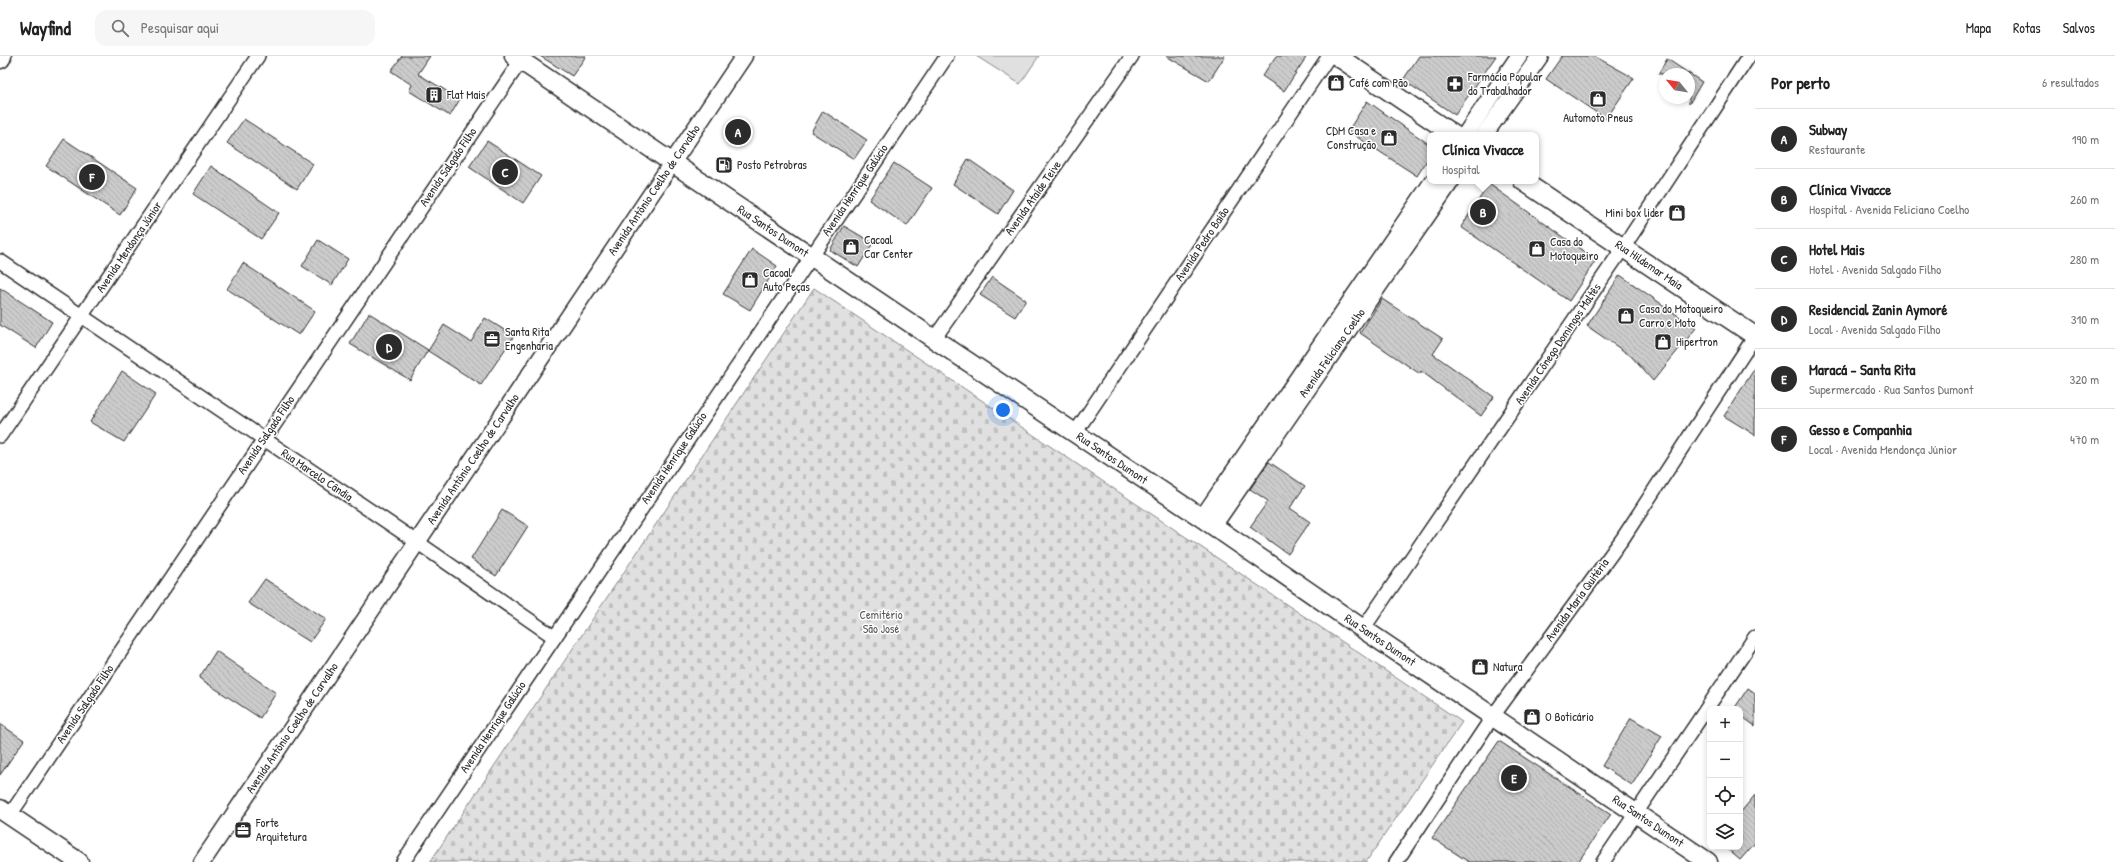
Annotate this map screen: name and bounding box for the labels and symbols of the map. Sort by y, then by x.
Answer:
place label: Farmácia Popular do Trabalhador [1467,68,1543,99]
north arrow [1659,68,1695,104]
shop icon: Café com Pão [1326,73,1346,93]
place label: Café com Pão [1349,74,1408,91]
pharmacy icon: Farmácia Popular do Trabalhador [1445,74,1465,94]
building icon: Flat Mais [424,85,444,105]
place label: Flat Mais [446,86,486,103]
shop icon: Automoto Pneus [1588,89,1608,109]
place label: Automoto Pneus [1563,109,1633,126]
pin: A [725,117,751,147]
street label: Avenida Antônio Coelho de Carvalho [603,121,704,258]
place label: CDM Casa e Construção [1326,122,1376,153]
street label: Avenida Salgado Filho [415,124,480,209]
shop icon: CDM Casa e Construção [1379,128,1399,148]
street label: Avenida Henrique Galúcio [818,140,892,239]
fuel station icon: Posto Petrobras [714,155,734,175]
place label: Posto Petrobras [737,156,807,173]
pin: C [492,157,518,187]
street label: Avenida Ataíde Teive [1000,157,1065,239]
pin: F [79,162,105,192]
street label: Avenida Mendonça Júnior [92,197,166,296]
pin: B [1470,197,1496,227]
street label: Rua Santos Dumont [734,200,813,261]
street label: Avenida Pedro Baião [1170,203,1233,284]
shop icon: Mini box lider [1667,203,1687,223]
place label: Mini box lider [1605,204,1664,221]
place label: Cacoal Car Center [864,231,913,262]
place label: Casa do Motoqueiro [1550,233,1598,264]
street label: Rua Hildemar Maia [1612,236,1687,294]
shop icon: Cacoal Car Center [841,237,861,257]
shop icon: Casa do Motoqueiro [1527,239,1547,259]
place label: Cacoal Auto Peças [763,264,810,295]
shop icon: Cacoal Auto Peças [740,270,760,290]
street label: Avenida Cônego Domingos Maltês [1511,279,1605,408]
place label: Casa do Motoqueiro Carro e Moto [1639,300,1723,331]
street label: Avenida Feliciano Coelho [1294,305,1369,401]
shop icon: Casa do Motoqueiro Carro e Moto [1616,306,1636,326]
place label: Santa Rita Engenharia [505,323,553,354]
office icon: Santa Rita Engenharia [482,329,502,349]
pin: D [376,332,402,362]
shop icon: Hipertron [1653,332,1673,352]
place label: Hipertron [1676,333,1718,350]
street label: Avenida Antônio Coelho de Carvalho [422,390,523,527]
street label: Avenida Salgado Filho [233,392,298,477]
your location [993,400,1013,420]
street label: Avenida Henrique Galúcio [637,408,711,507]
street label: Rua Santos Dumont [1073,427,1152,488]
street label: Rua Marcelo Cândia [278,444,357,505]
street label: Avenida Maria Quitéria [1541,555,1613,645]
park label: Cemitério São José [859,606,903,637]
street label: Rua Santos Dumont [1341,609,1420,670]
shop icon: Natura [1470,657,1490,677]
place label: Natura [1493,658,1523,675]
street label: Avenida Antônio Coelho de Carvalho [241,659,342,796]
street label: Avenida Salgado Filho [52,661,117,746]
street label: Avenida Henrique Galúcio [456,677,530,776]
shop icon: O Boticário [1522,707,1542,727]
place label: O Boticário [1545,708,1594,725]
pin: E [1501,763,1527,793]
street label: Rua Santos Dumont [1609,790,1688,851]
place label: Forte Arquitetura [255,814,307,845]
office icon: Forte Arquitetura [233,820,253,840]

